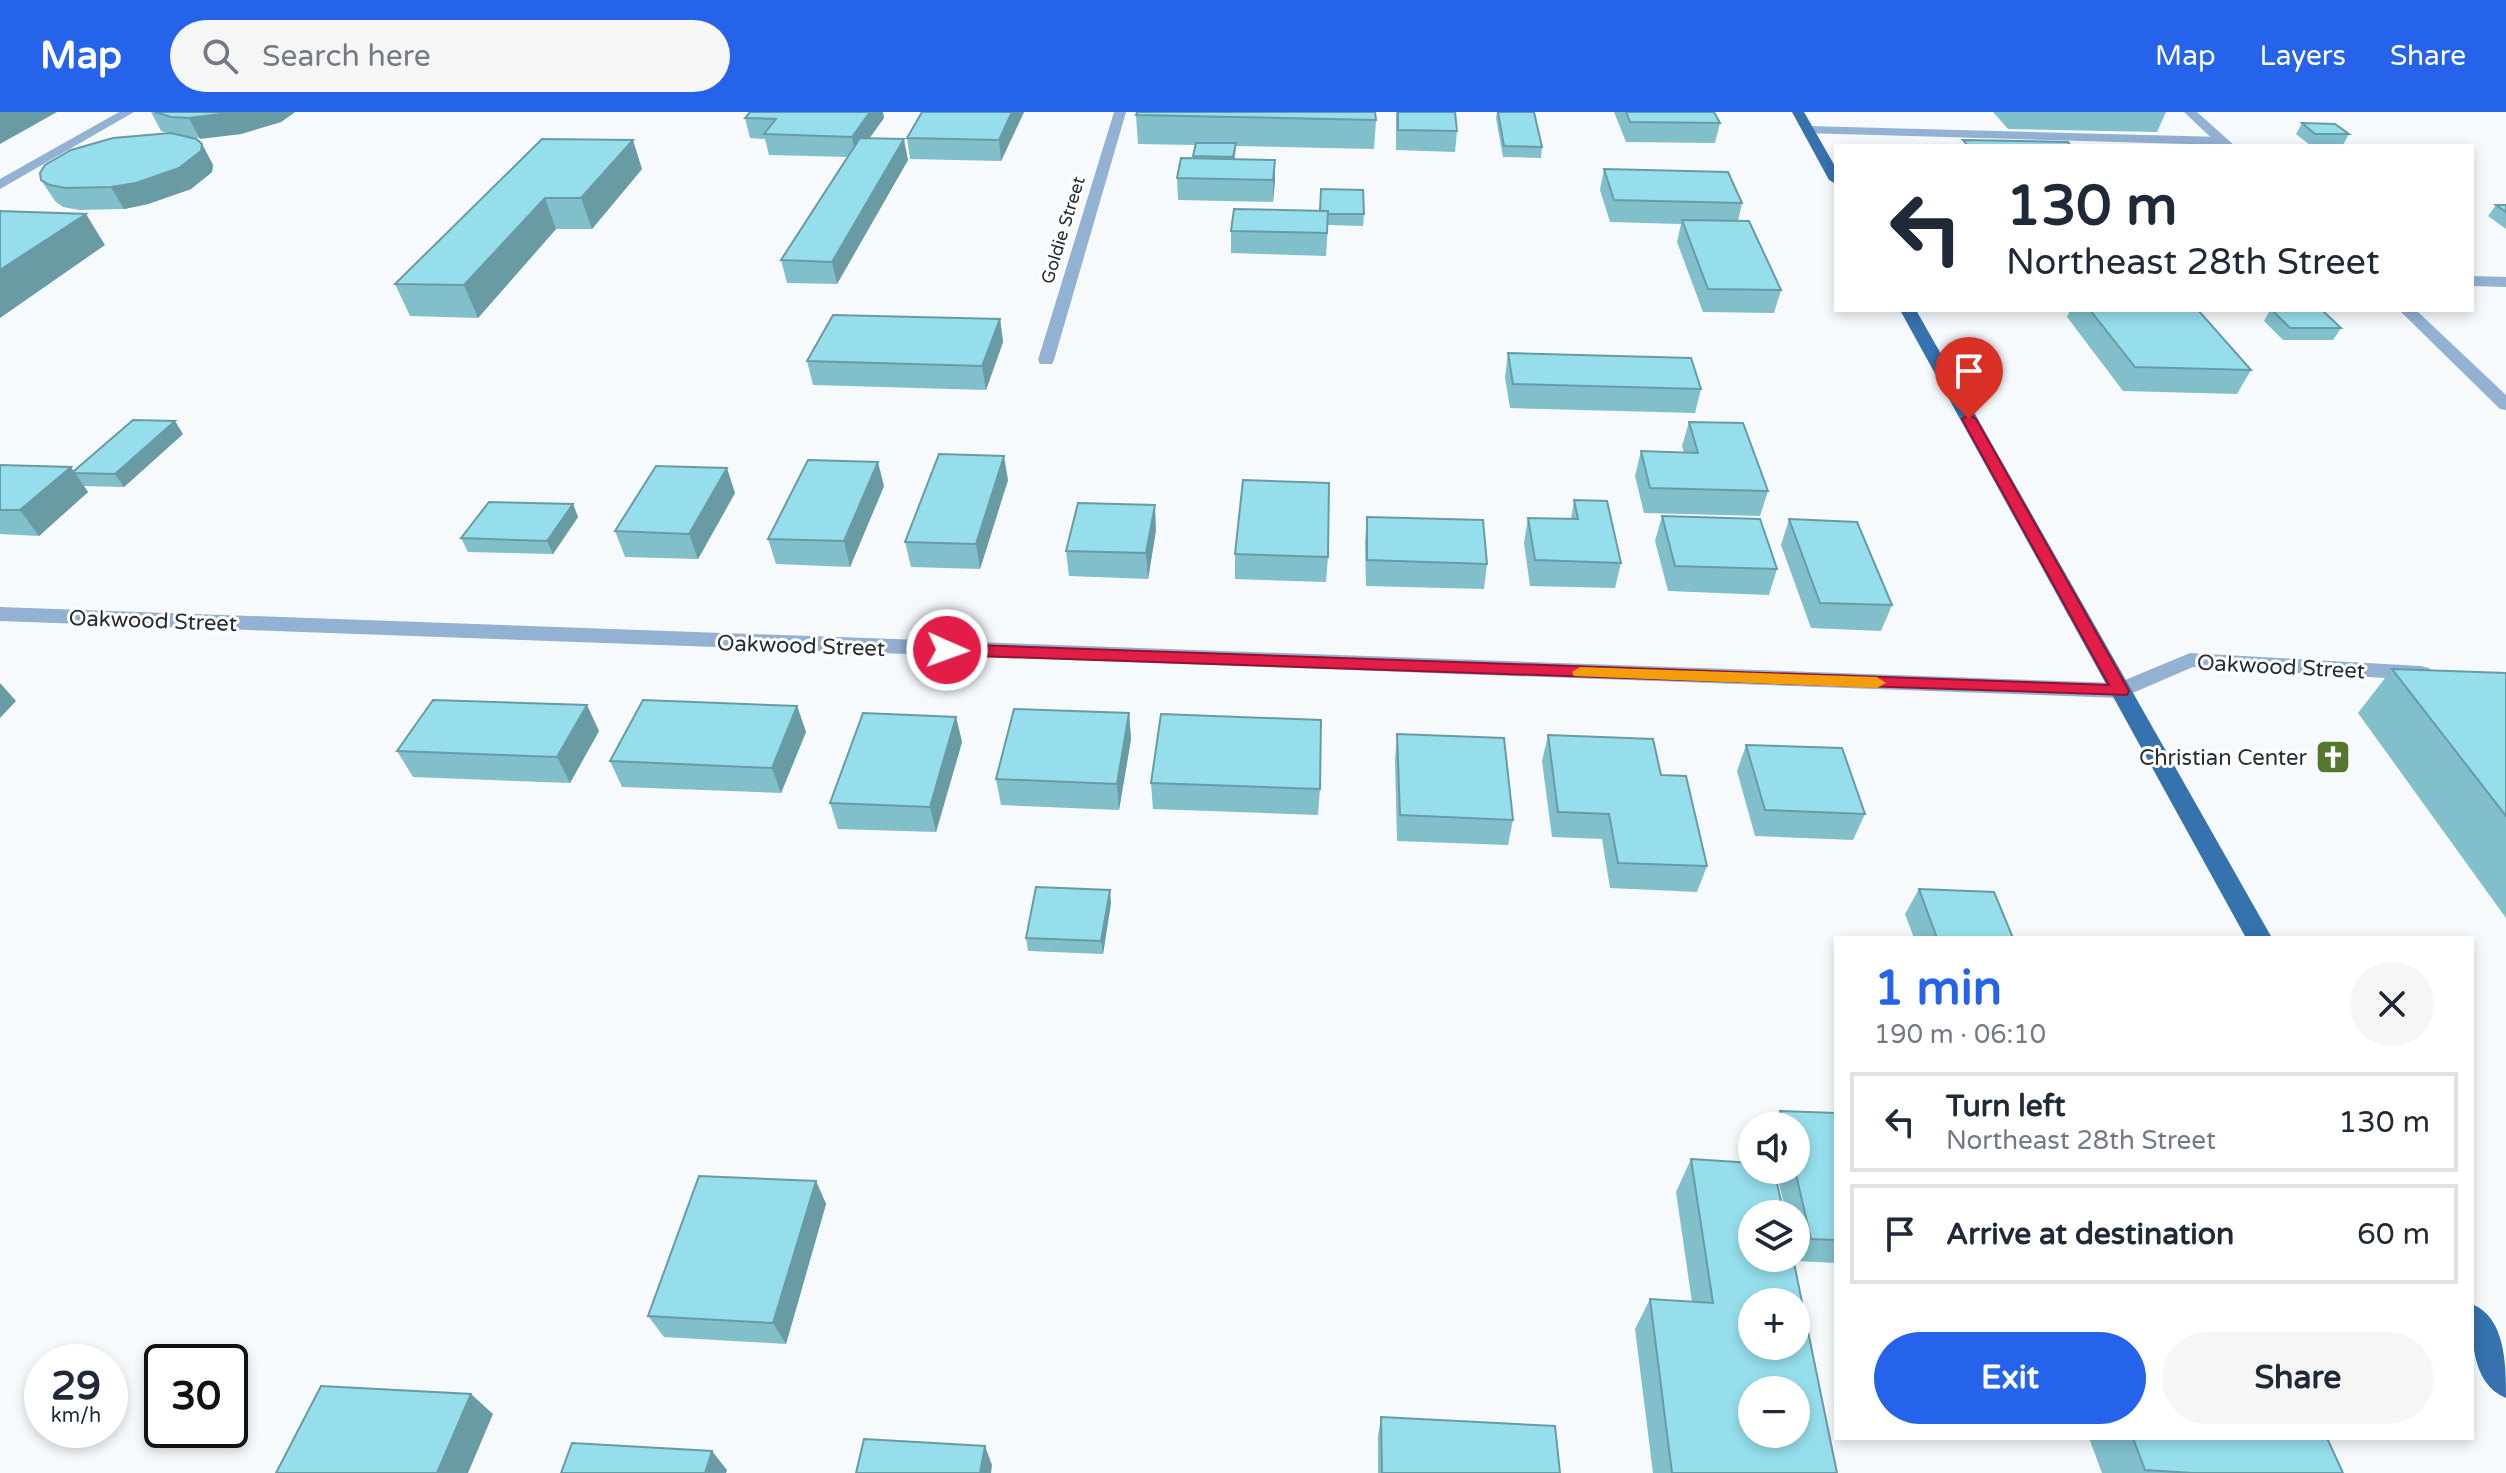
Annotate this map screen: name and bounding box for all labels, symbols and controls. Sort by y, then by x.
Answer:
search box [170,20,730,92]
text: Map [40,33,122,79]
icon: search [198,34,242,78]
text: Search here [262,38,431,75]
text: Map [2155,39,2216,73]
text: Layers [2260,39,2346,73]
text: Share [2390,39,2466,73]
text: 130 m [2006,173,2177,240]
street label: Goldie Street [1036,174,1090,286]
icon: left [1874,176,1978,280]
text: Northeast 28th Street [2006,241,2380,284]
pin [1935,337,2003,419]
icon: arrive [1947,349,1991,393]
street label: Oakwood Street [68,605,238,637]
position arrow [905,608,989,692]
street label: Oakwood Street [716,630,886,662]
street label: Oakwood Street [2196,650,2366,684]
church icon: Christian Center [2314,738,2352,776]
place label: Christian Center [2139,745,2308,771]
text: 1 min [1874,960,2002,1018]
button: close [2350,962,2434,1046]
text: 190 m · 06:10 [1874,1019,2046,1050]
text: Turn left [1946,1088,2065,1125]
icon: left [1878,1100,1922,1144]
text: 130 m [2338,1104,2430,1141]
map controls [1738,1112,1810,1448]
button: sound [1738,1112,1810,1184]
text: Northeast 28th Street [1946,1125,2216,1156]
button: layers [1738,1200,1810,1272]
icon: arrive [1878,1212,1922,1256]
text: Arrive at destination [1946,1216,2234,1253]
text: 60 m [2357,1216,2430,1253]
button: + [1738,1288,1810,1360]
button: Exit [1874,1332,2146,1424]
button: Share [2162,1332,2434,1424]
speed limit sign: 30 [144,1344,248,1448]
text: 29 [51,1362,101,1410]
button: − [1738,1376,1810,1448]
text: km/h [51,1404,101,1428]

